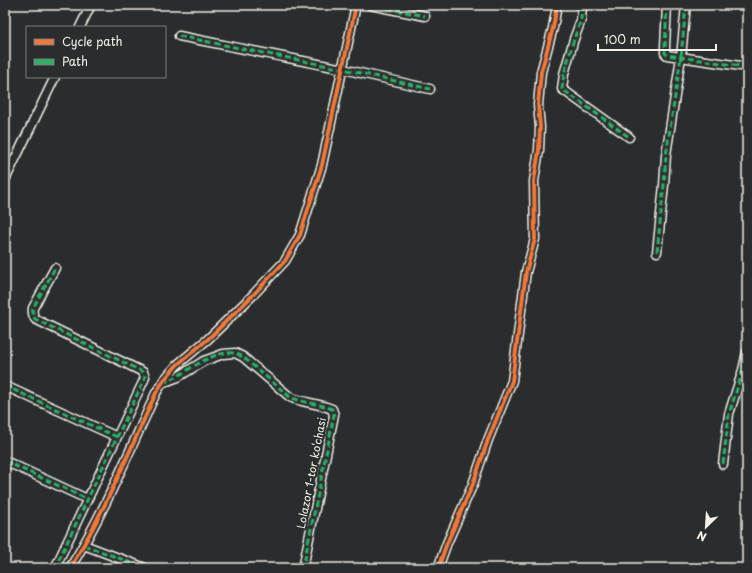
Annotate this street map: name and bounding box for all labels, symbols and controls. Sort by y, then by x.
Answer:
legend [26,26,166,78]
scale bar [598,26,716,52]
text: 100 m [604,30,641,48]
text: Cycle path [62,32,123,50]
text: Path [62,52,88,70]
street label: Lolazor 1-tor ko‘chasi [292,416,330,530]
north arrow [686,507,726,547]
text: N [694,527,709,546]

